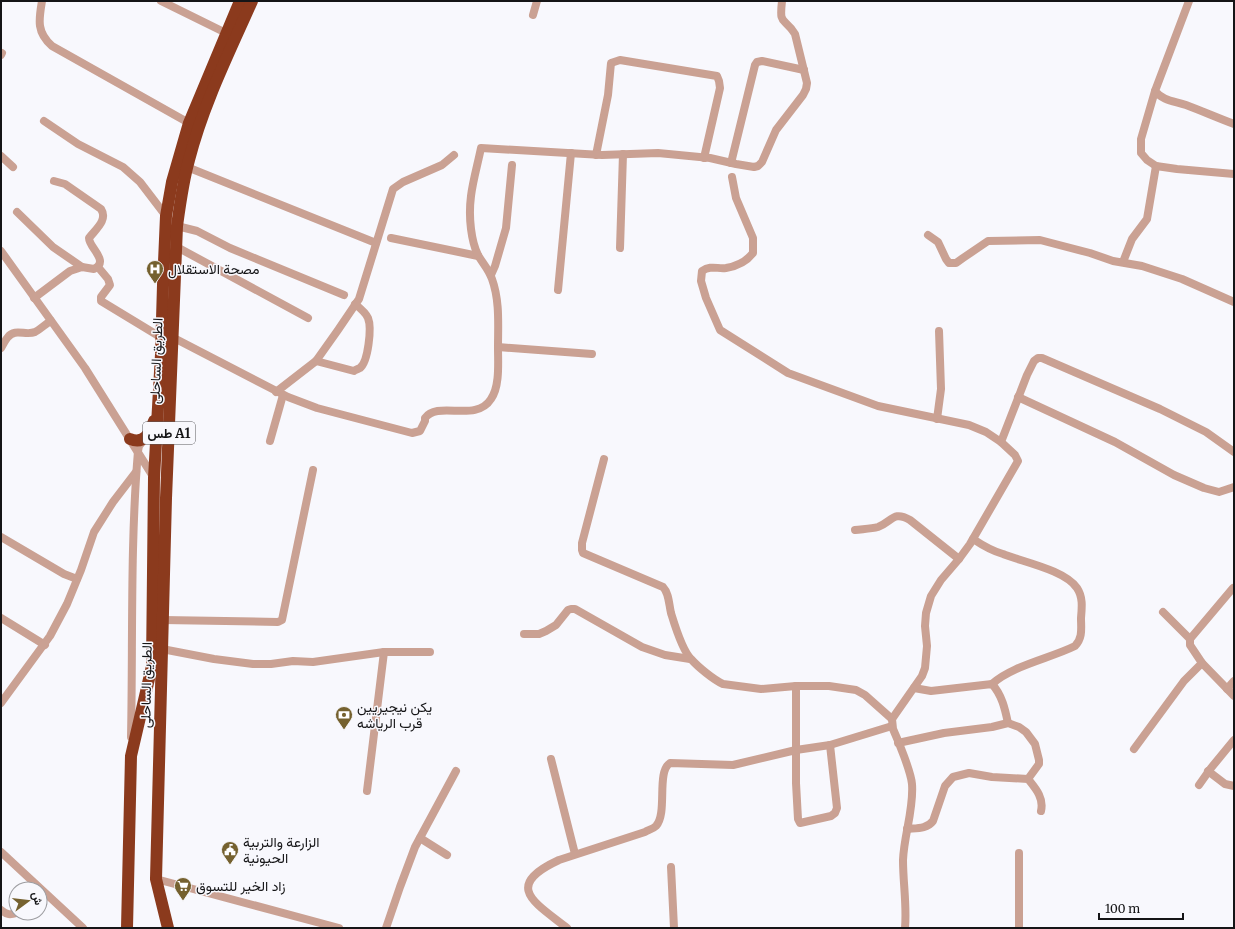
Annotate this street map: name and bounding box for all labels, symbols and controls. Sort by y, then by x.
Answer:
hospital icon: مصحة الاستقلال [145,259,165,284]
place label: مصحة الاستقلال [168,260,260,279]
street label: الطريق الساحلى [145,318,167,404]
road number: طس A1 [143,422,195,444]
street label: الطريق الساحلى [136,642,156,728]
place label: يكن نيجيريين قرب الرياشه [357,698,432,732]
bank icon: يكن نيجيريين قرب الرياشه [334,705,354,730]
place label: الزارعة والتربية الحيونية [243,833,320,867]
public building icon: الزارعة والتربية الحيونية [220,840,240,865]
supermarket icon: زاد الخير للتسوق [173,876,193,901]
place label: زاد الخير للتسوق [196,877,286,895]
north arrow [8,881,48,921]
text: ش [29,890,46,907]
scale bar [1099,895,1183,921]
text: 100 m [1105,901,1140,916]

